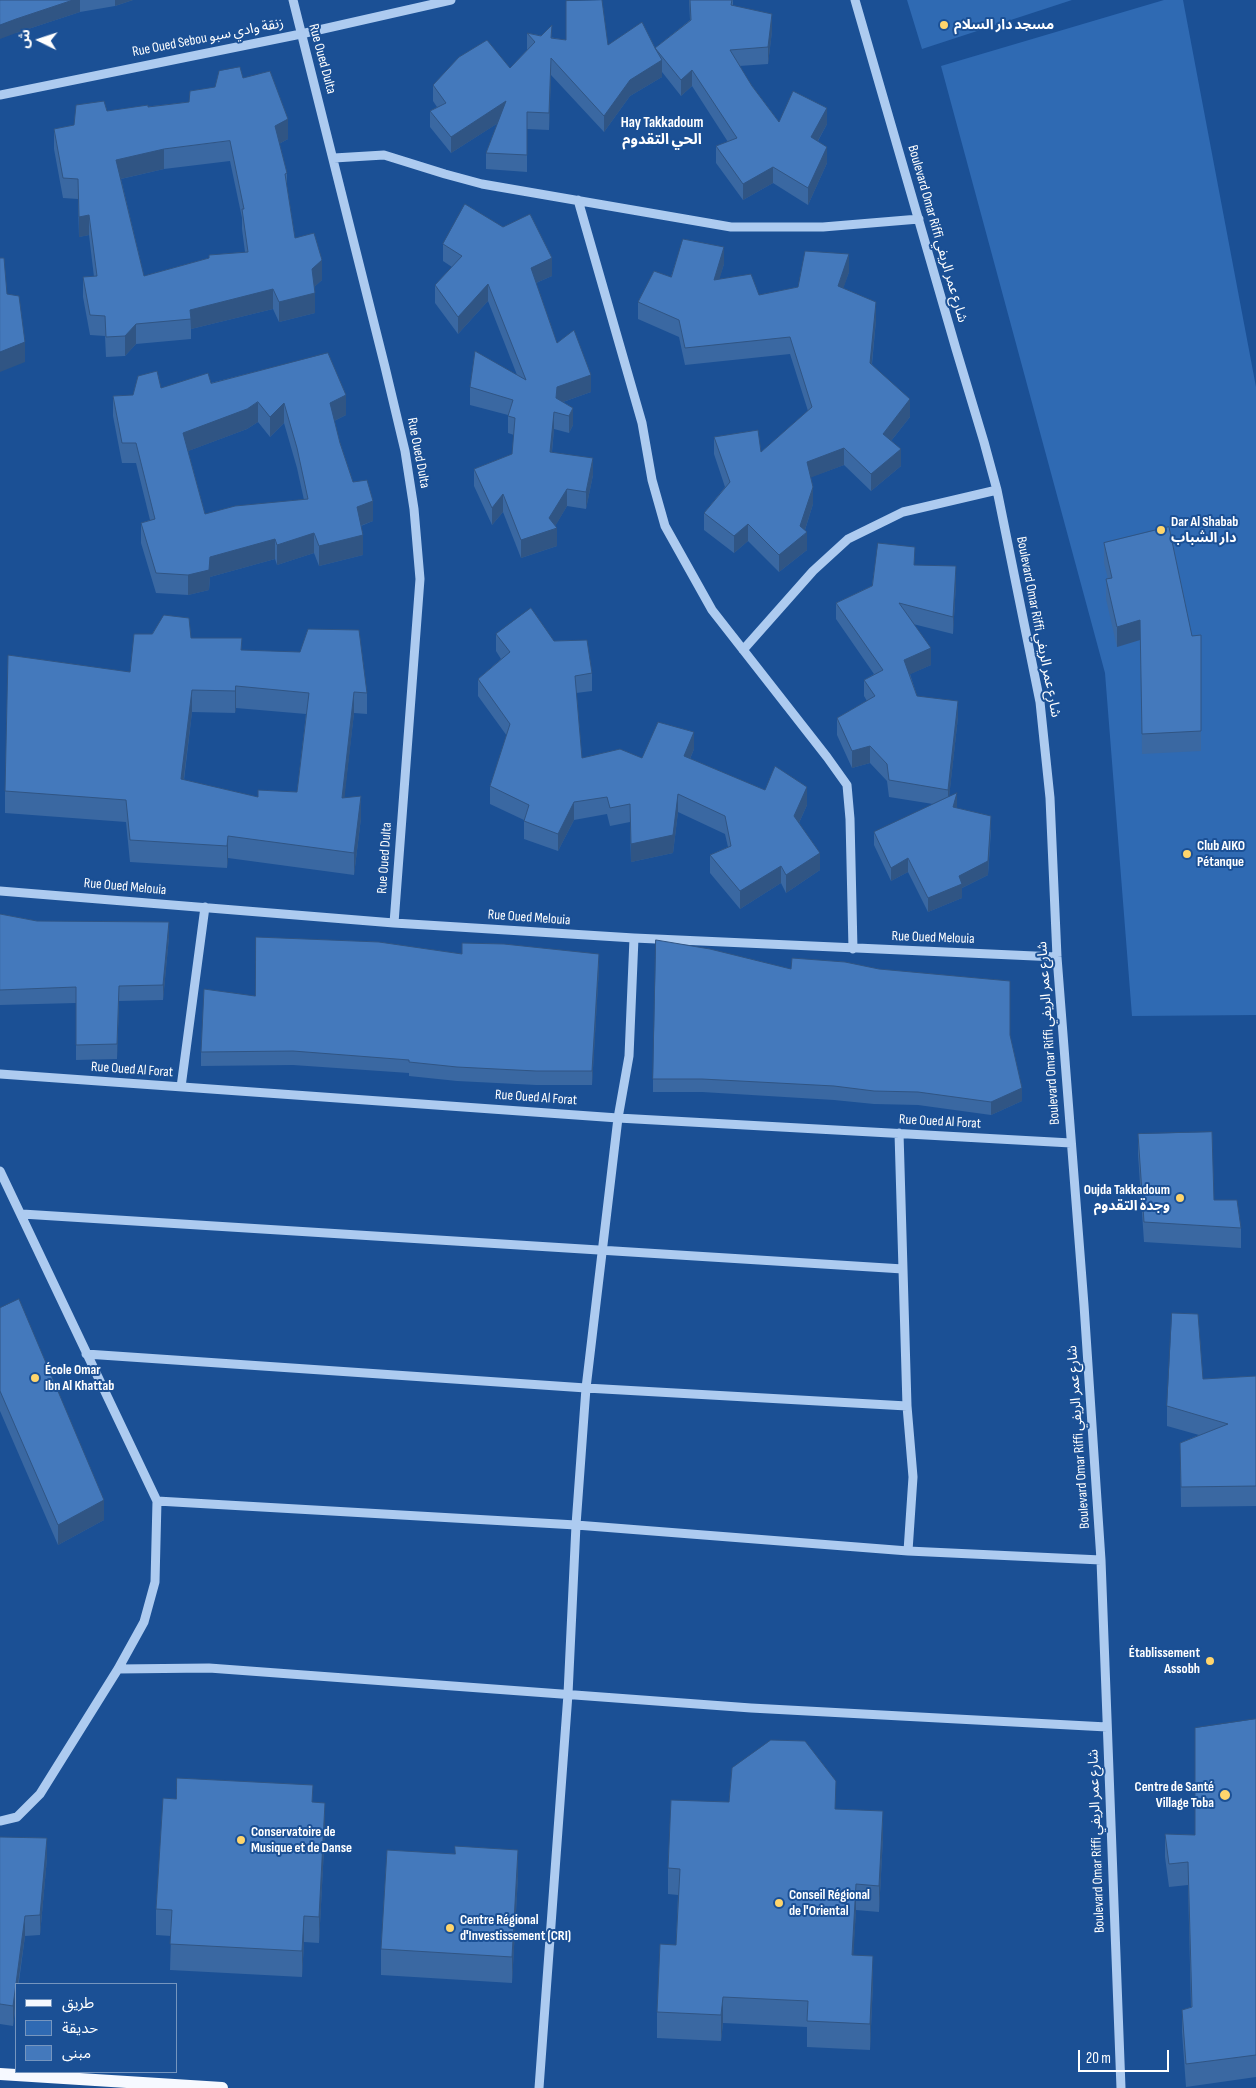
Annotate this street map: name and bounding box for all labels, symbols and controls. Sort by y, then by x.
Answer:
north arrow [15,15,65,65]
street label: Rue Oued Sebou زنقة وادي سبو [131,15,285,61]
place label: مسجد دار السلام [954,17,1054,33]
marker: مسجد دار السلام [938,19,950,31]
street label: Rue Oued Dulta [305,22,339,96]
text: ش [15,29,34,49]
district label: Hay Takkadoum الحي التقدوم [621,114,703,149]
street label: Boulevard Omar Riffi شارع عمر الريفي [904,143,970,325]
street label: Rue Oued Dulta [403,416,433,490]
place label: Dar Al Shabab دار الشباب [1171,514,1238,546]
marker: Dar Al Shabab دار الشباب [1155,524,1167,536]
street label: Boulevard Omar Riffi شارع عمر الريفي [1012,535,1064,719]
street label: Rue Oued Dulta [374,822,396,894]
place label: Club AIKO Pétanque [1197,838,1245,870]
marker: Club AIKO Pétanque [1181,848,1193,860]
street label: Rue Oued Melouia [83,875,167,899]
street label: Rue Oued Melouia [487,907,571,929]
street label: Rue Oued Melouia [891,928,975,948]
street label: Boulevard Omar Riffi شارع عمر الريفي [1034,941,1064,1125]
street label: Rue Oued Al Forat [91,1059,173,1081]
street label: Rue Oued Al Forat [495,1087,577,1109]
street label: Rue Oued Al Forat [899,1111,981,1133]
place label: Oujda Takkadoum وجدة التقدوم [1084,1182,1170,1214]
marker: Oujda Takkadoum وجدة التقدوم [1174,1192,1186,1204]
street label: Boulevard Omar Riffi شارع عمر الريفي [1064,1345,1094,1529]
place label: École Omar Ibn Al Khattab [45,1362,114,1394]
marker: École Omar Ibn Al Khattab [29,1372,41,1384]
place label: Établissement Assobh [1129,1645,1200,1678]
marker: Établissement Assobh [1204,1655,1216,1667]
street label: Boulevard Omar Riffi شارع عمر الريفي [1085,1749,1109,1933]
place label: Centre de Santé Village Toba [1135,1779,1214,1811]
marker: Centre de Santé Village Toba [1218,1788,1232,1802]
place label: Conservatoire de Musique et de Danse [251,1824,352,1856]
marker: Conservatoire de Musique et de Danse [235,1834,247,1846]
place label: Conseil Régional de l'Oriental [789,1887,870,1920]
marker: Conseil Régional de l'Oriental [773,1897,785,1909]
place label: Centre Régional d'Investissement (CRI) [460,1912,571,1944]
marker: Centre Régional d'Investissement (CRI) [444,1922,456,1934]
legend [15,1983,178,2073]
text: طريق [62,1994,94,2013]
text: حديقة [62,2019,98,2038]
scale bar [1081,2040,1172,2072]
text: مبنى [62,2044,91,2063]
text: 20 m [1086,2049,1111,2068]

